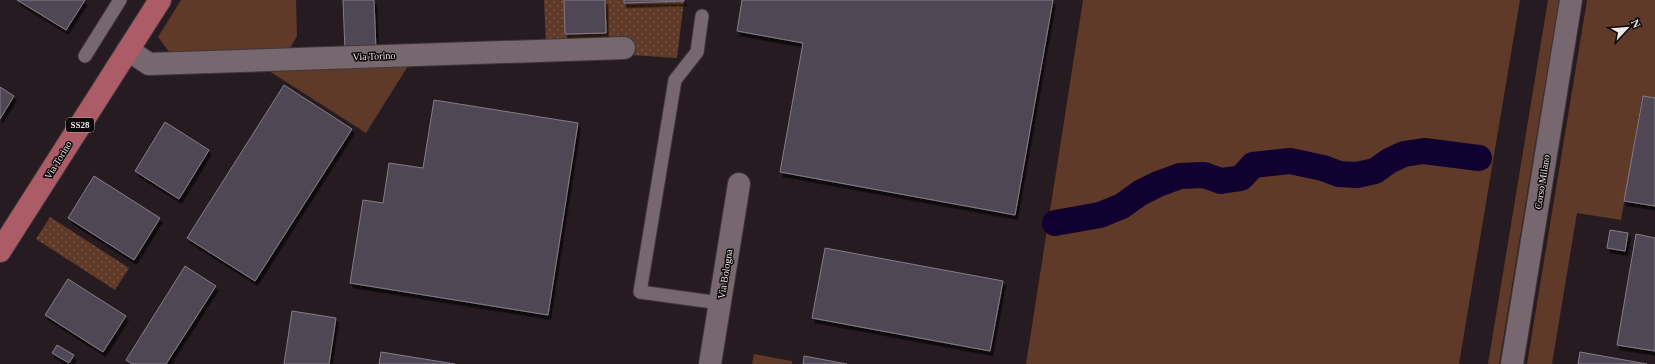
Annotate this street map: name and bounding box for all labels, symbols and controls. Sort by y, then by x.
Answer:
north arrow [1607,8,1647,48]
text: N [1629,17,1643,30]
street label: Via Torino [352,50,396,62]
road number: SS28 [66,118,94,132]
street label: Via Torino [42,139,74,181]
street label: Corso Milano [1532,154,1552,210]
street label: Via Bologna [716,248,734,300]

